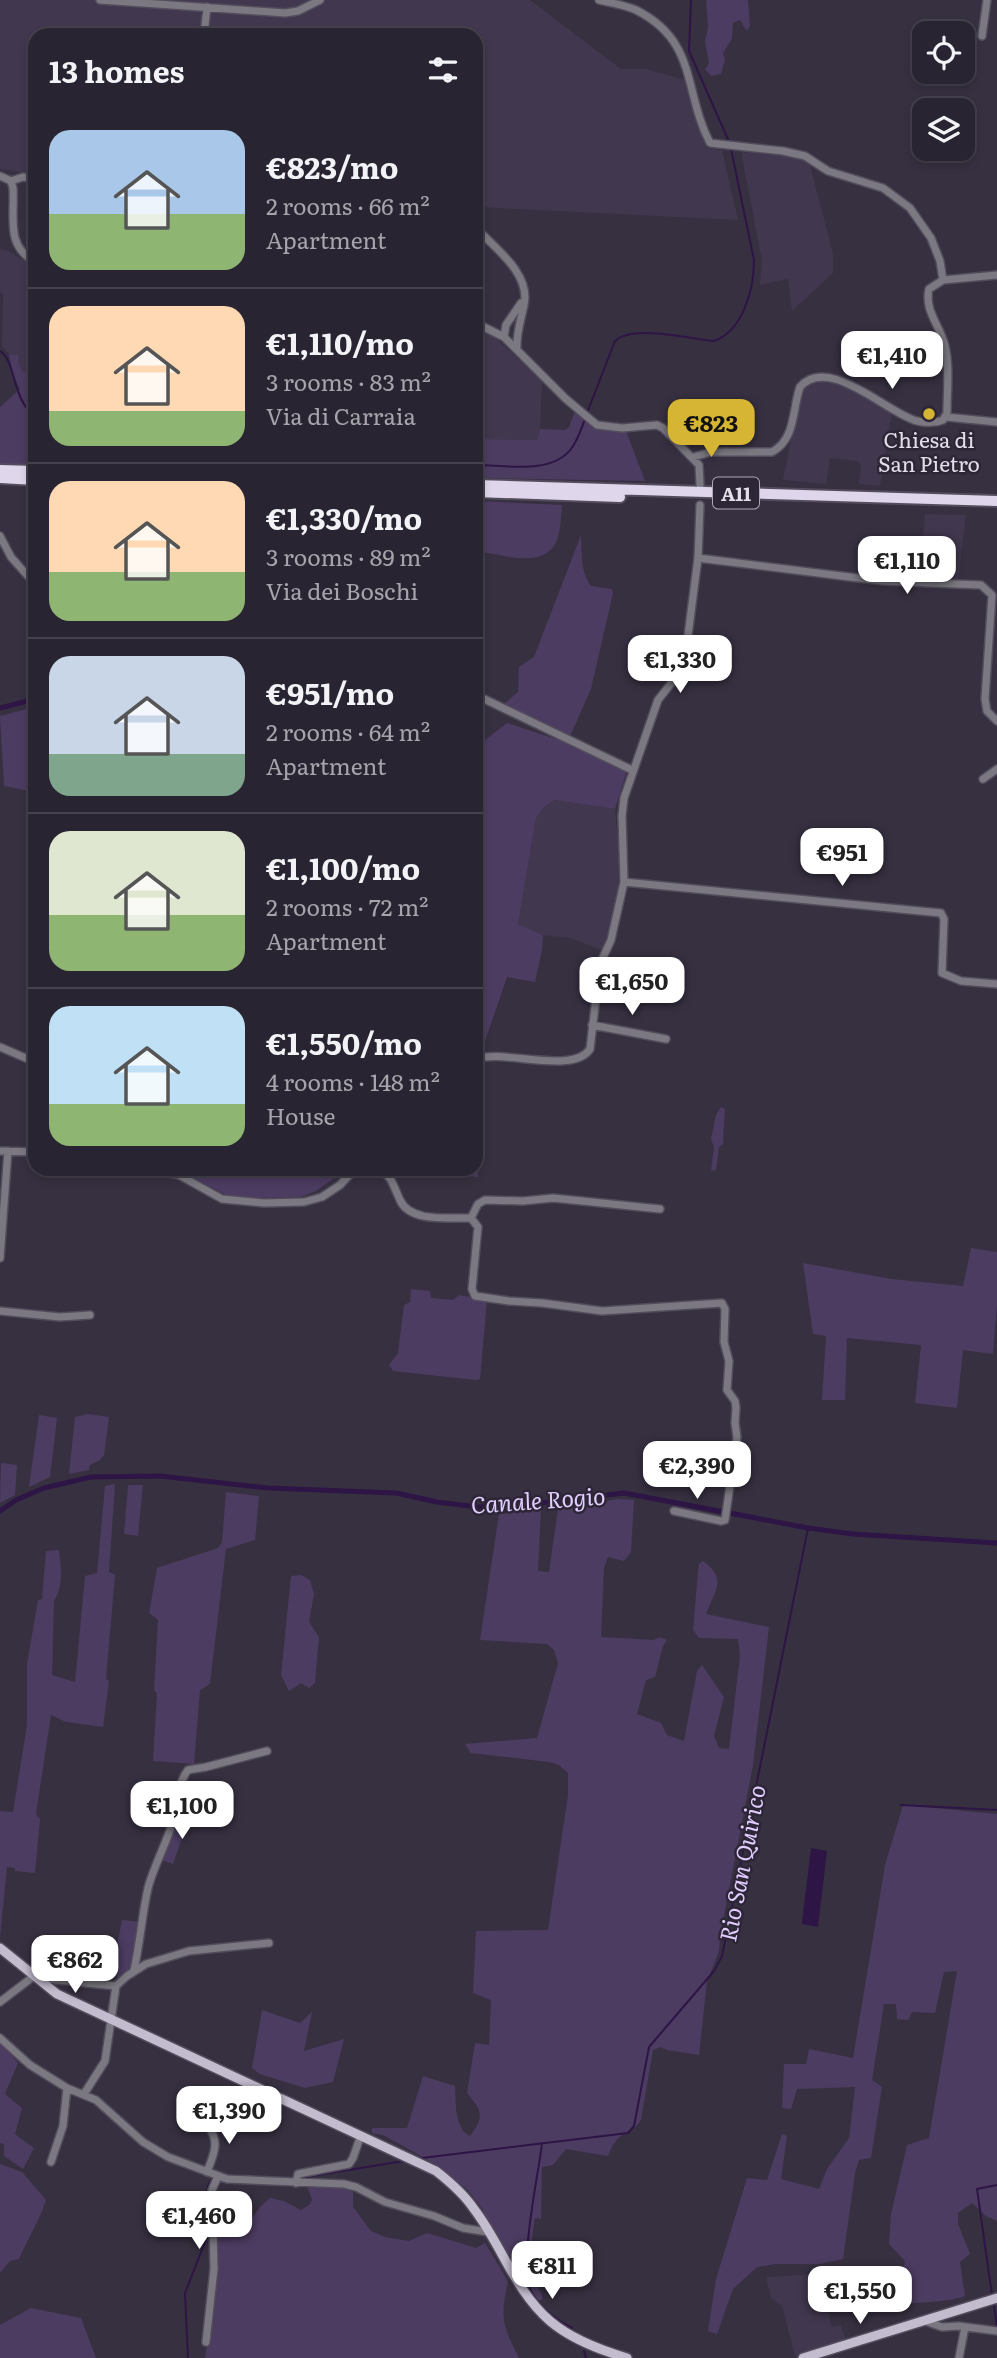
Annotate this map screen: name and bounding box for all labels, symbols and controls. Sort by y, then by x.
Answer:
map controls [912,21,975,161]
button: locate [912,21,975,84]
text: 13 homes [49,48,185,92]
icon: filters [424,51,462,89]
button: layers [912,98,975,161]
text: €823/mo [266,144,399,188]
icon: home [105,158,189,242]
text: 2 rooms · 66 m² [266,188,430,222]
text: Apartment [266,222,386,256]
text: €1,110/mo [266,320,414,364]
pin: €1,410 [835,332,949,391]
icon: home [105,334,189,418]
text: €1,410 [857,337,927,371]
text: 3 rooms · 83 m² [266,364,431,398]
text: Via di Carraia [266,398,416,432]
pin: €823 [670,400,752,459]
text: €823 [684,405,738,439]
marker: Chiesa di San Pietro [921,406,937,422]
place label: Chiesa di San Pietro [878,423,980,478]
road number: A11 [713,478,759,508]
text: €1,330/mo [266,495,422,539]
icon: home [105,509,189,593]
pin: €1,110 [850,536,964,596]
text: 3 rooms · 89 m² [266,539,431,573]
text: €1,110 [874,542,940,576]
text: Via dei Boschi [266,573,418,607]
pin: €1,330 [623,636,737,695]
text: €1,330 [644,641,716,675]
text: €951/mo [266,670,394,714]
icon: home [105,684,189,768]
text: 2 rooms · 64 m² [266,714,430,748]
text: Apartment [266,748,386,782]
pin: €951 [801,828,883,888]
text: €951 [816,834,868,868]
text: €1,100/mo [266,845,420,889]
icon: home [105,859,189,943]
text: 2 rooms · 72 m² [266,889,428,923]
text: Apartment [266,923,386,957]
pin: €1,650 [575,958,689,1017]
text: €1,650 [595,963,669,997]
text: €1,550/mo [266,1020,422,1064]
icon: home [105,1034,189,1118]
text: 4 rooms · 148 m² [266,1064,440,1098]
text: House [266,1098,335,1132]
pin: €2,390 [640,1442,754,1501]
text: €2,390 [659,1447,735,1481]
water label: Canale Rogio [470,1477,606,1521]
pin: €1,100 [125,1782,239,1841]
water label: Rio San Quirico [709,1782,773,1944]
text: €1,100 [147,1787,217,1821]
pin: €862 [34,1936,116,1995]
text: €862 [47,1941,103,1975]
pin: €1,390 [172,2086,286,2146]
text: €1,390 [192,2092,266,2126]
pin: €1,460 [142,2192,256,2251]
text: €1,460 [162,2197,236,2231]
pin: €811 [511,2242,593,2301]
text: €811 [528,2247,576,2281]
pin: €1,550 [803,2266,917,2326]
text: €1,550 [824,2272,896,2306]

